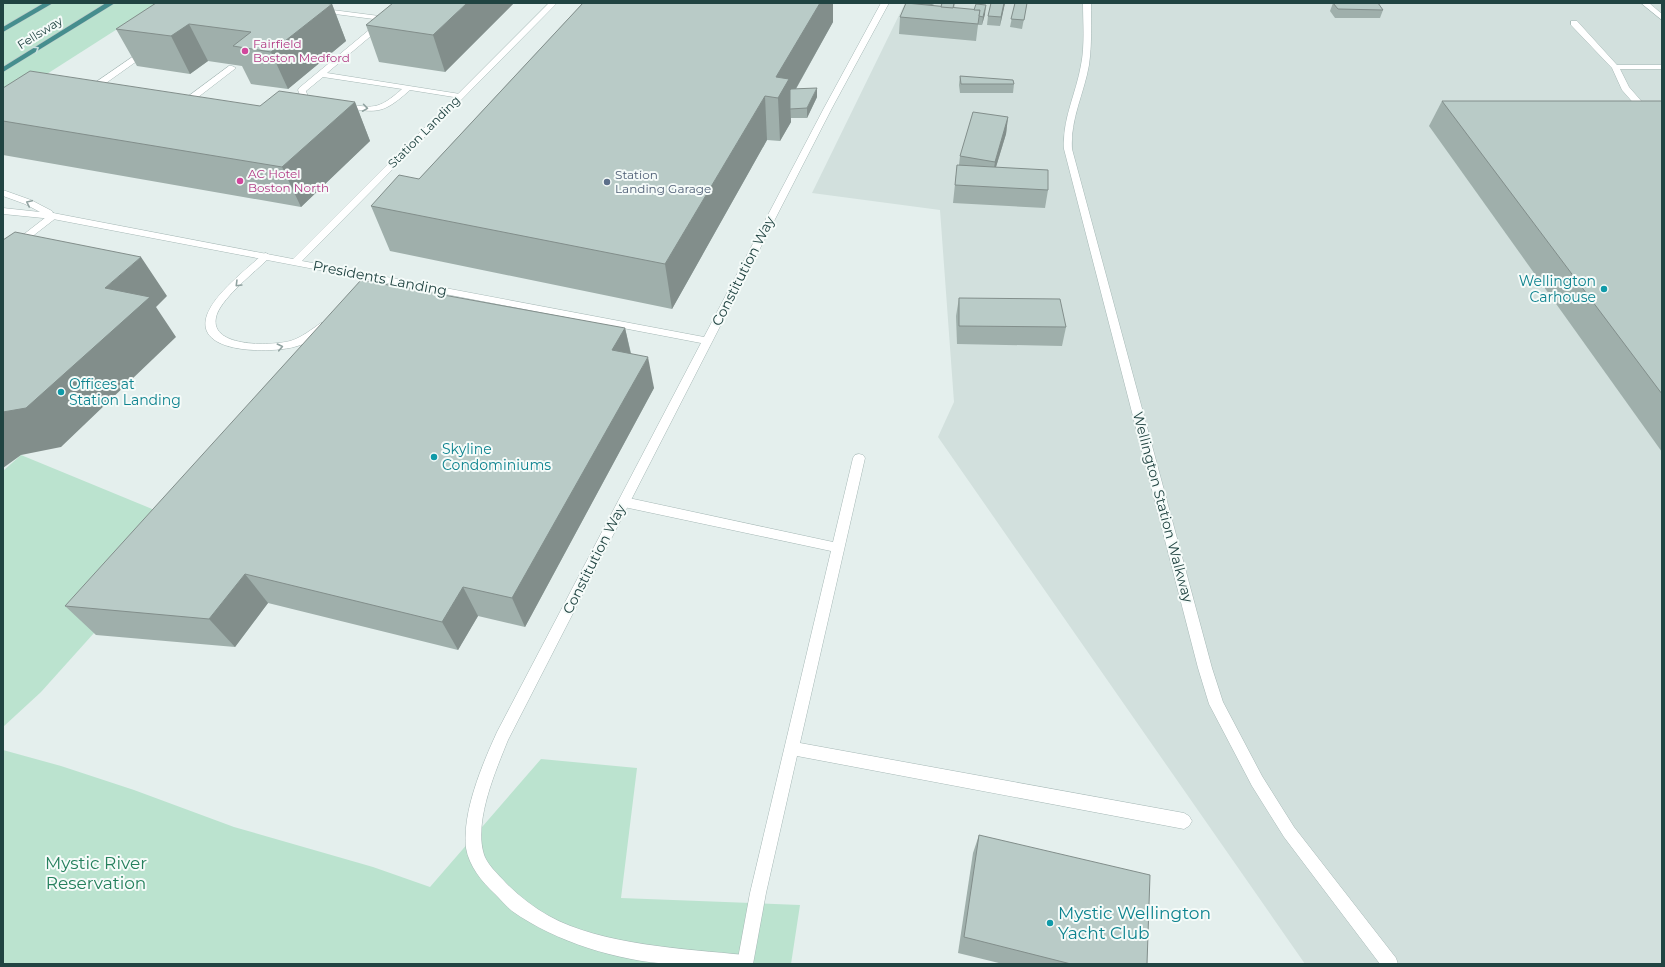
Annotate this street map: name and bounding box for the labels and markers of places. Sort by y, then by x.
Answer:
place label: Fairfield Boston Medford [253,36,350,65]
marker: Fairfield Boston Medford [240,46,250,56]
place label: AC Hotel Boston North [248,166,329,195]
place label: Station Landing Garage [615,167,711,196]
marker: AC Hotel Boston North [235,176,245,186]
marker: Station Landing Garage [602,177,612,187]
place label: Wellington Carhouse [1519,272,1596,306]
marker: Wellington Carhouse [1599,284,1609,294]
place label: Offices at Station Landing [69,375,181,409]
marker: Offices at Station Landing [56,387,66,397]
place label: Skyline Condominiums [442,440,551,474]
marker: Skyline Condominiums [429,452,439,462]
place label: Mystic Wellington Yacht Club [1058,903,1211,943]
marker: Mystic Wellington Yacht Club [1045,918,1055,928]

